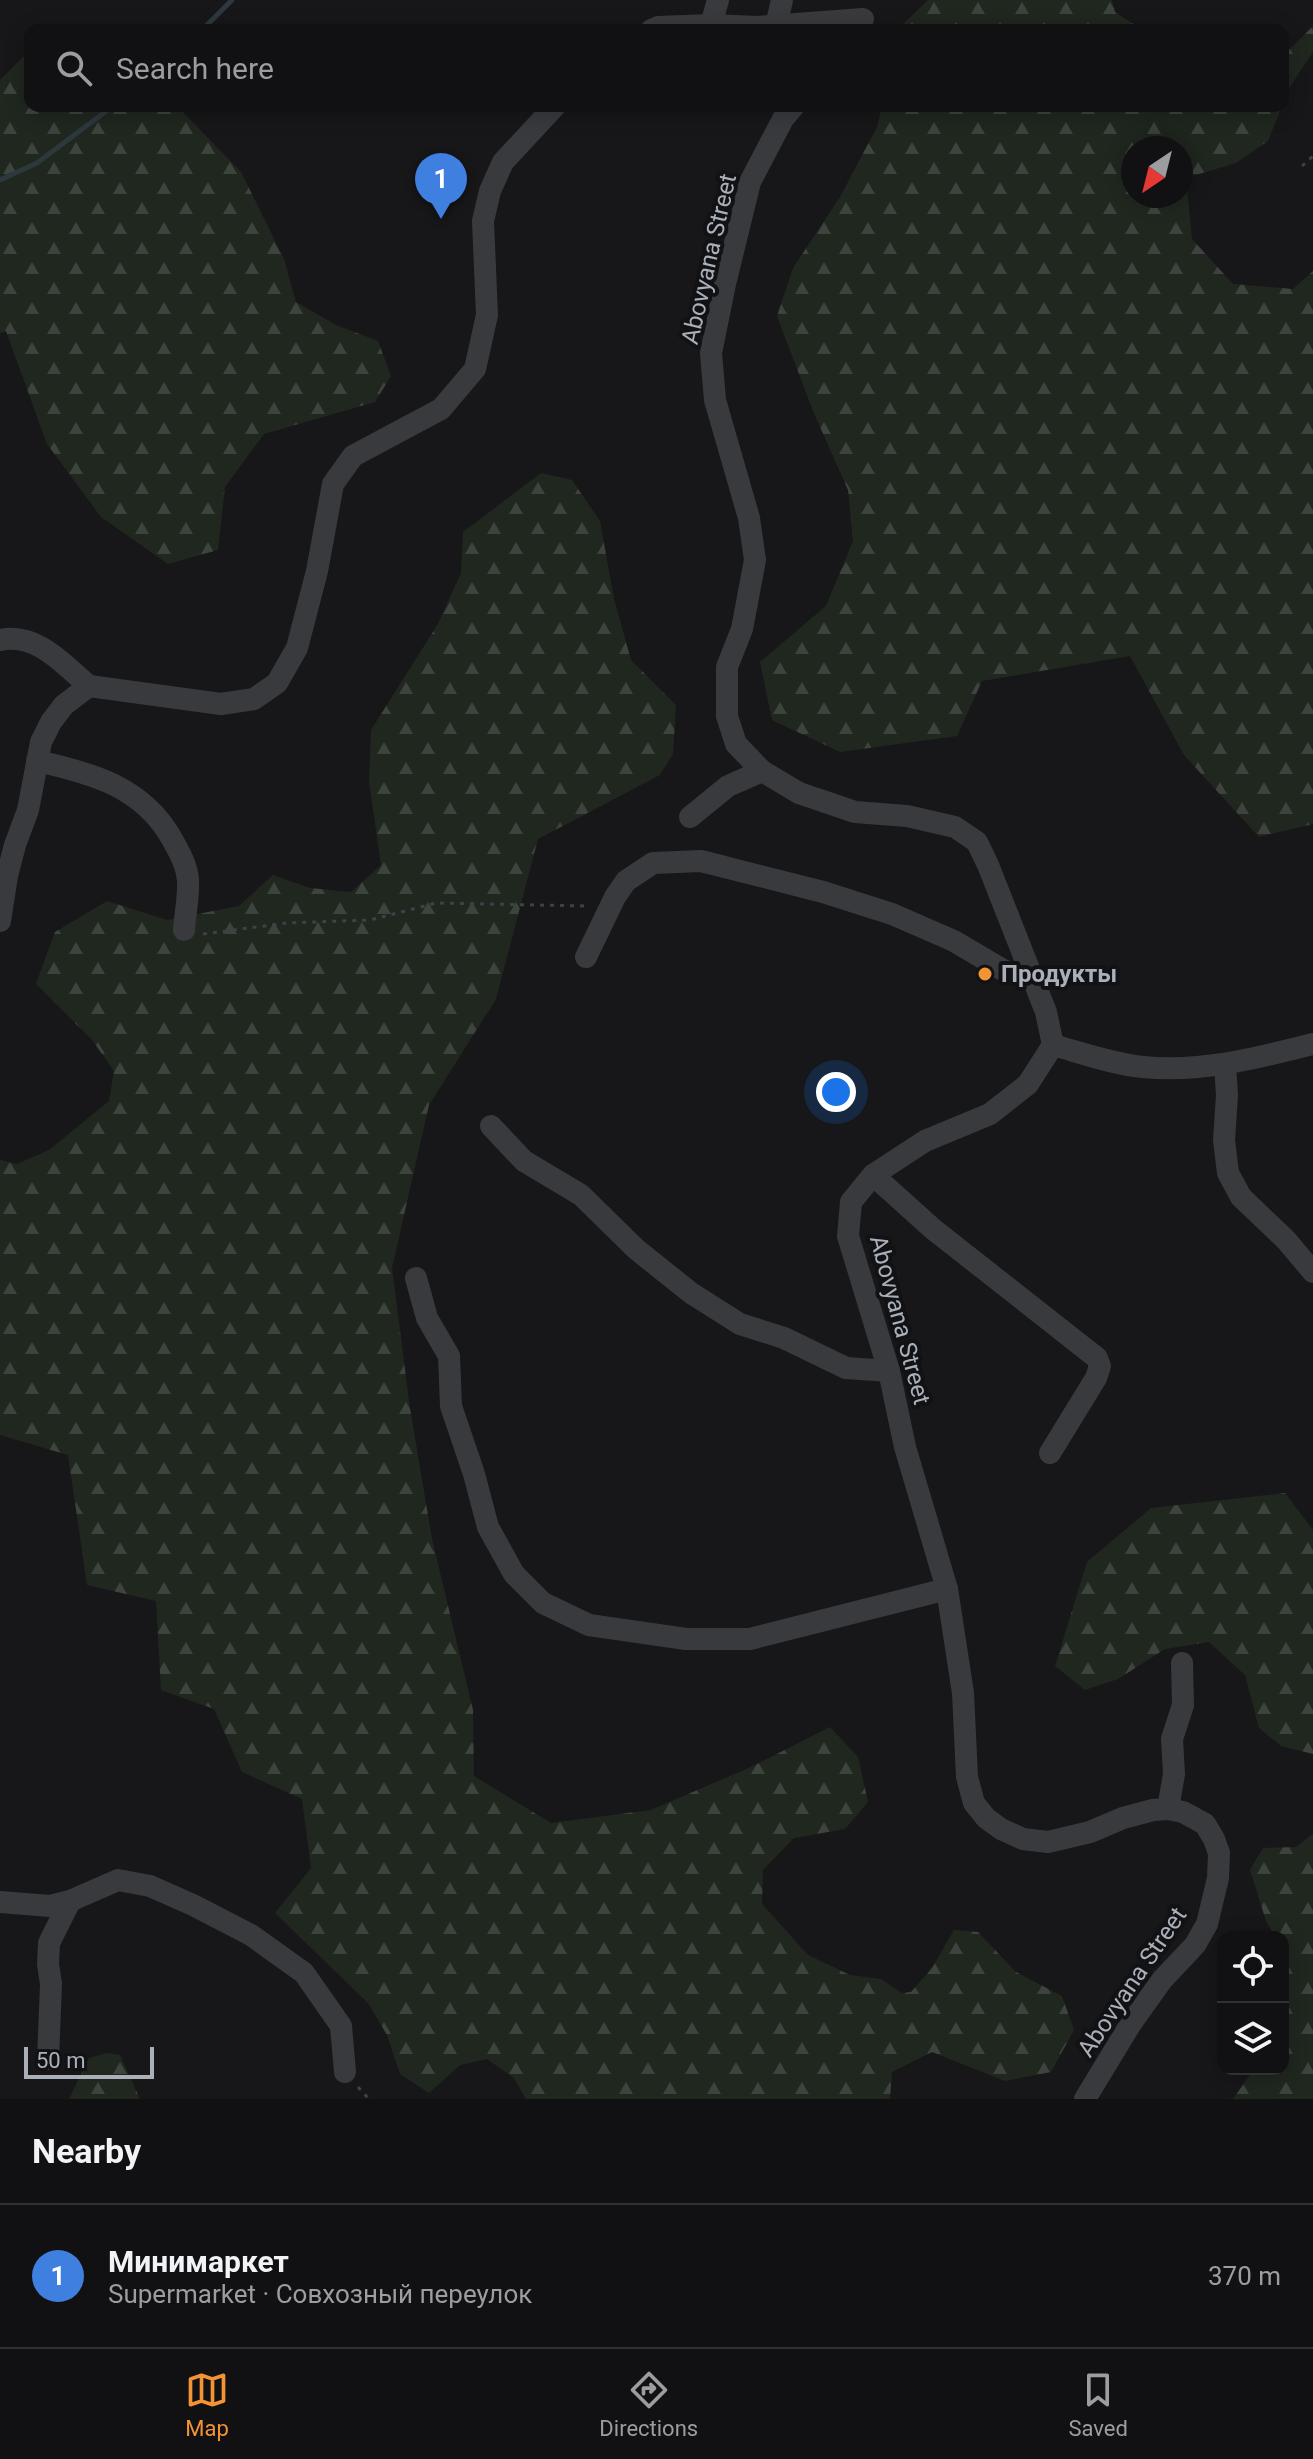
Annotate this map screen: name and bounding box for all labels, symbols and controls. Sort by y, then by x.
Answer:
search box [24,24,1289,112]
icon: search [52,46,96,90]
text: Search here [116,51,274,86]
north arrow [1121,136,1193,208]
pin: 1 [415,153,467,219]
street label: Abovyana Street [676,171,742,347]
place label: Продукты [1001,960,1117,988]
marker: Продукты [976,965,994,983]
your location [816,1072,856,1112]
street label: Abovyana Street [864,1232,936,1408]
street label: Abovyana Street [1072,1902,1192,2062]
map controls [1217,1931,1289,2075]
button: locate [1217,1931,1289,2003]
button: layers [1217,2003,1289,2075]
scale bar [24,2043,154,2079]
text: 50 m [36,2048,85,2073]
text: Nearby [32,2131,141,2171]
text: Минимаркет [108,2244,289,2279]
text: 1 [51,2261,65,2291]
text: 370 m [1208,2261,1281,2291]
text: Supermarket · Совхозный переулок [108,2279,532,2309]
tab: Map [185,2368,229,2441]
tab: Directions [599,2368,698,2441]
tab: Saved [1068,2368,1128,2441]

